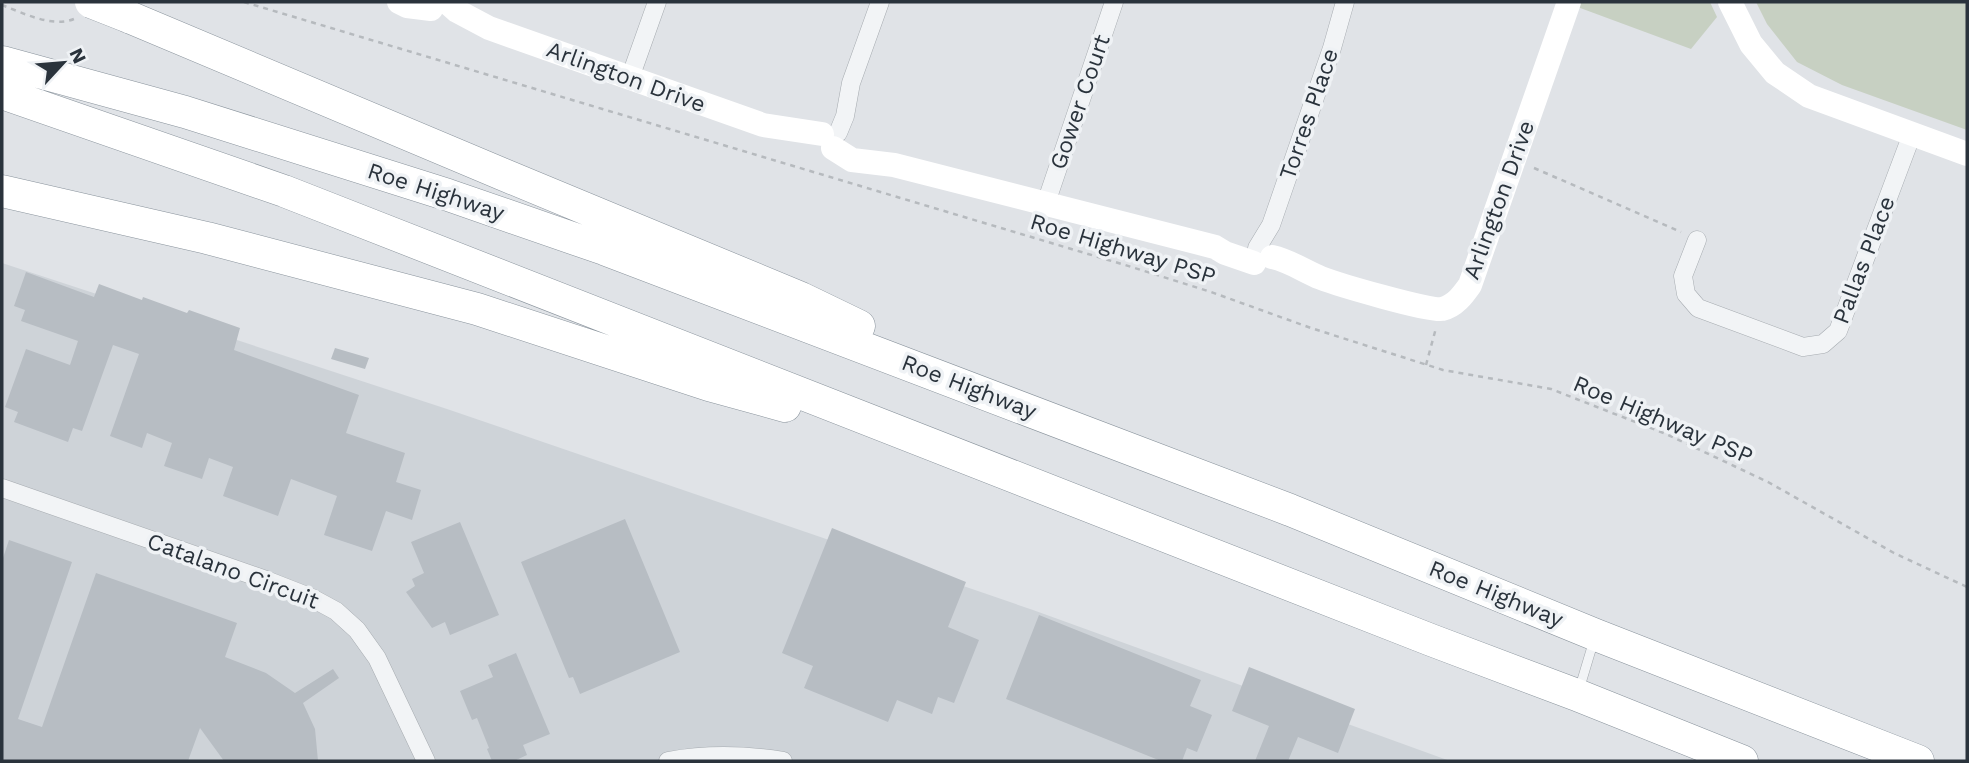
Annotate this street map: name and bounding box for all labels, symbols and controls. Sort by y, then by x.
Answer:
north arrow [28,28,98,98]
street label: Gower Court [1044,31,1116,173]
street label: Arlington Drive [543,36,709,118]
text: N [64,44,91,67]
street label: Torres Place [1274,45,1344,183]
street label: Arlington Drive [1458,117,1540,283]
street label: Roe Highway [364,157,508,227]
street label: Pallas Place [1827,192,1901,328]
street label: Roe Highway PSP [1027,208,1219,290]
street label: Roe Highway [898,349,1040,425]
street label: Roe Highway PSP [1569,370,1757,470]
street label: Catalano Circuit [143,527,323,615]
street label: Roe Highway [1425,555,1567,633]

